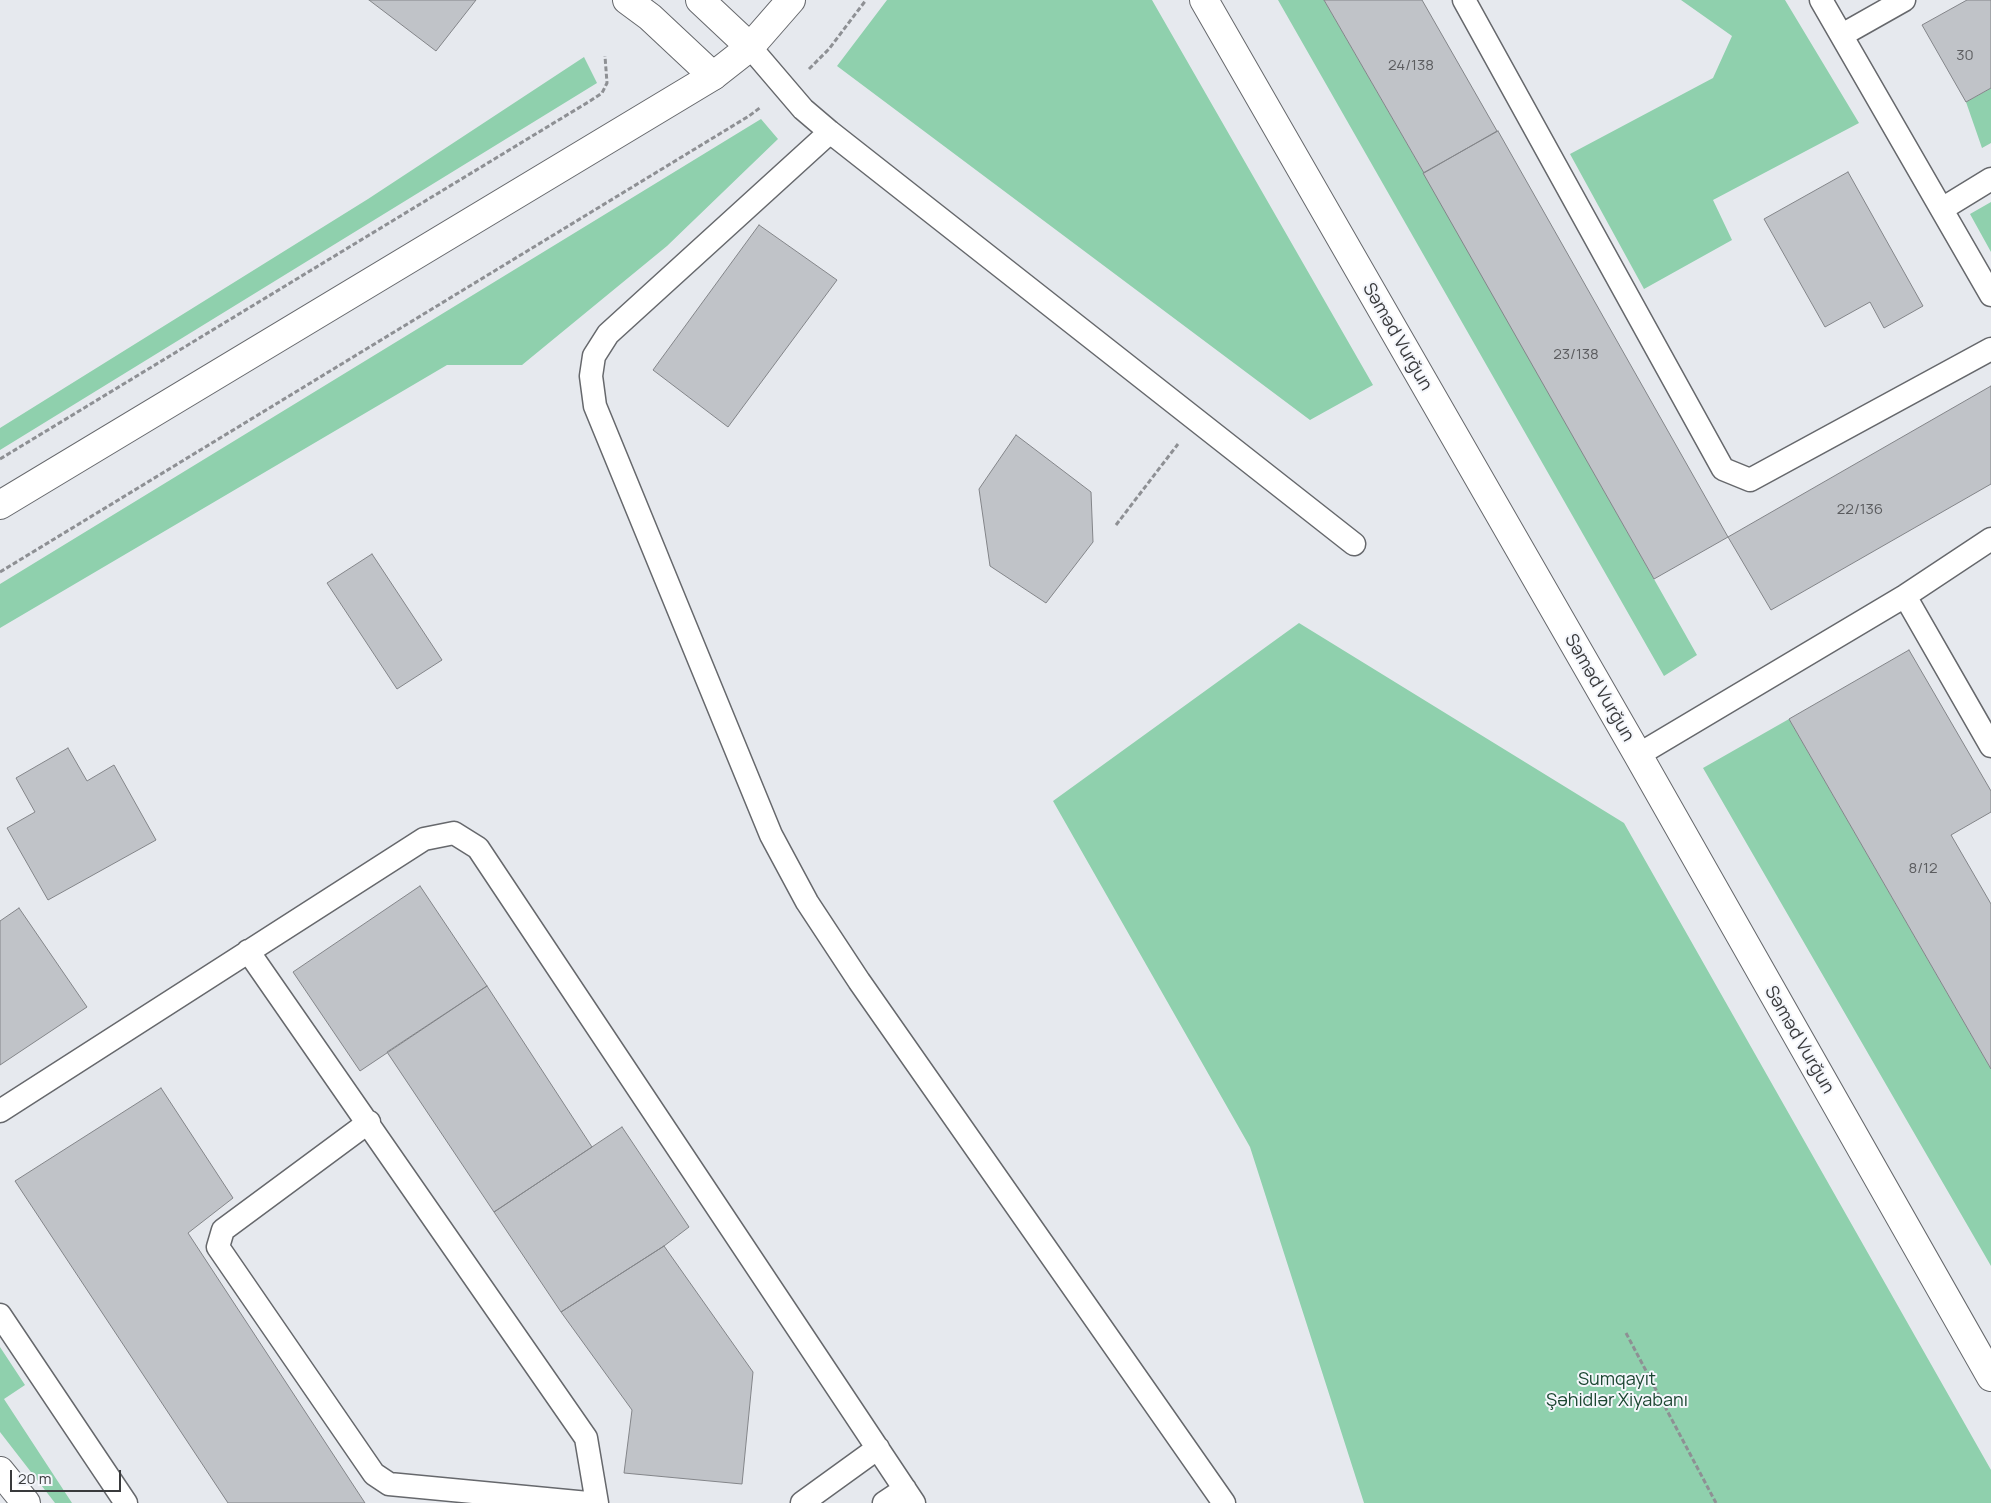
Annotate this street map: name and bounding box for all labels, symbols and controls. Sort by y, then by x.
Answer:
house number: 30 [1956,47,1974,65]
house number: 24/138 [1388,57,1434,75]
street label: Səməd Vurğun [1357,279,1437,395]
house number: 23/138 [1553,346,1599,364]
house number: 22/136 [1837,501,1883,519]
street label: Səməd Vurğun [1559,630,1639,746]
house number: 8/12 [1909,860,1937,878]
street label: Səməd Vurğun [1759,982,1839,1098]
park label: Sumqayıt Şəhidlər Xiyabanı [1546,1369,1688,1412]
scale bar [12,1460,124,1492]
text: 20 m [18,1468,51,1489]

